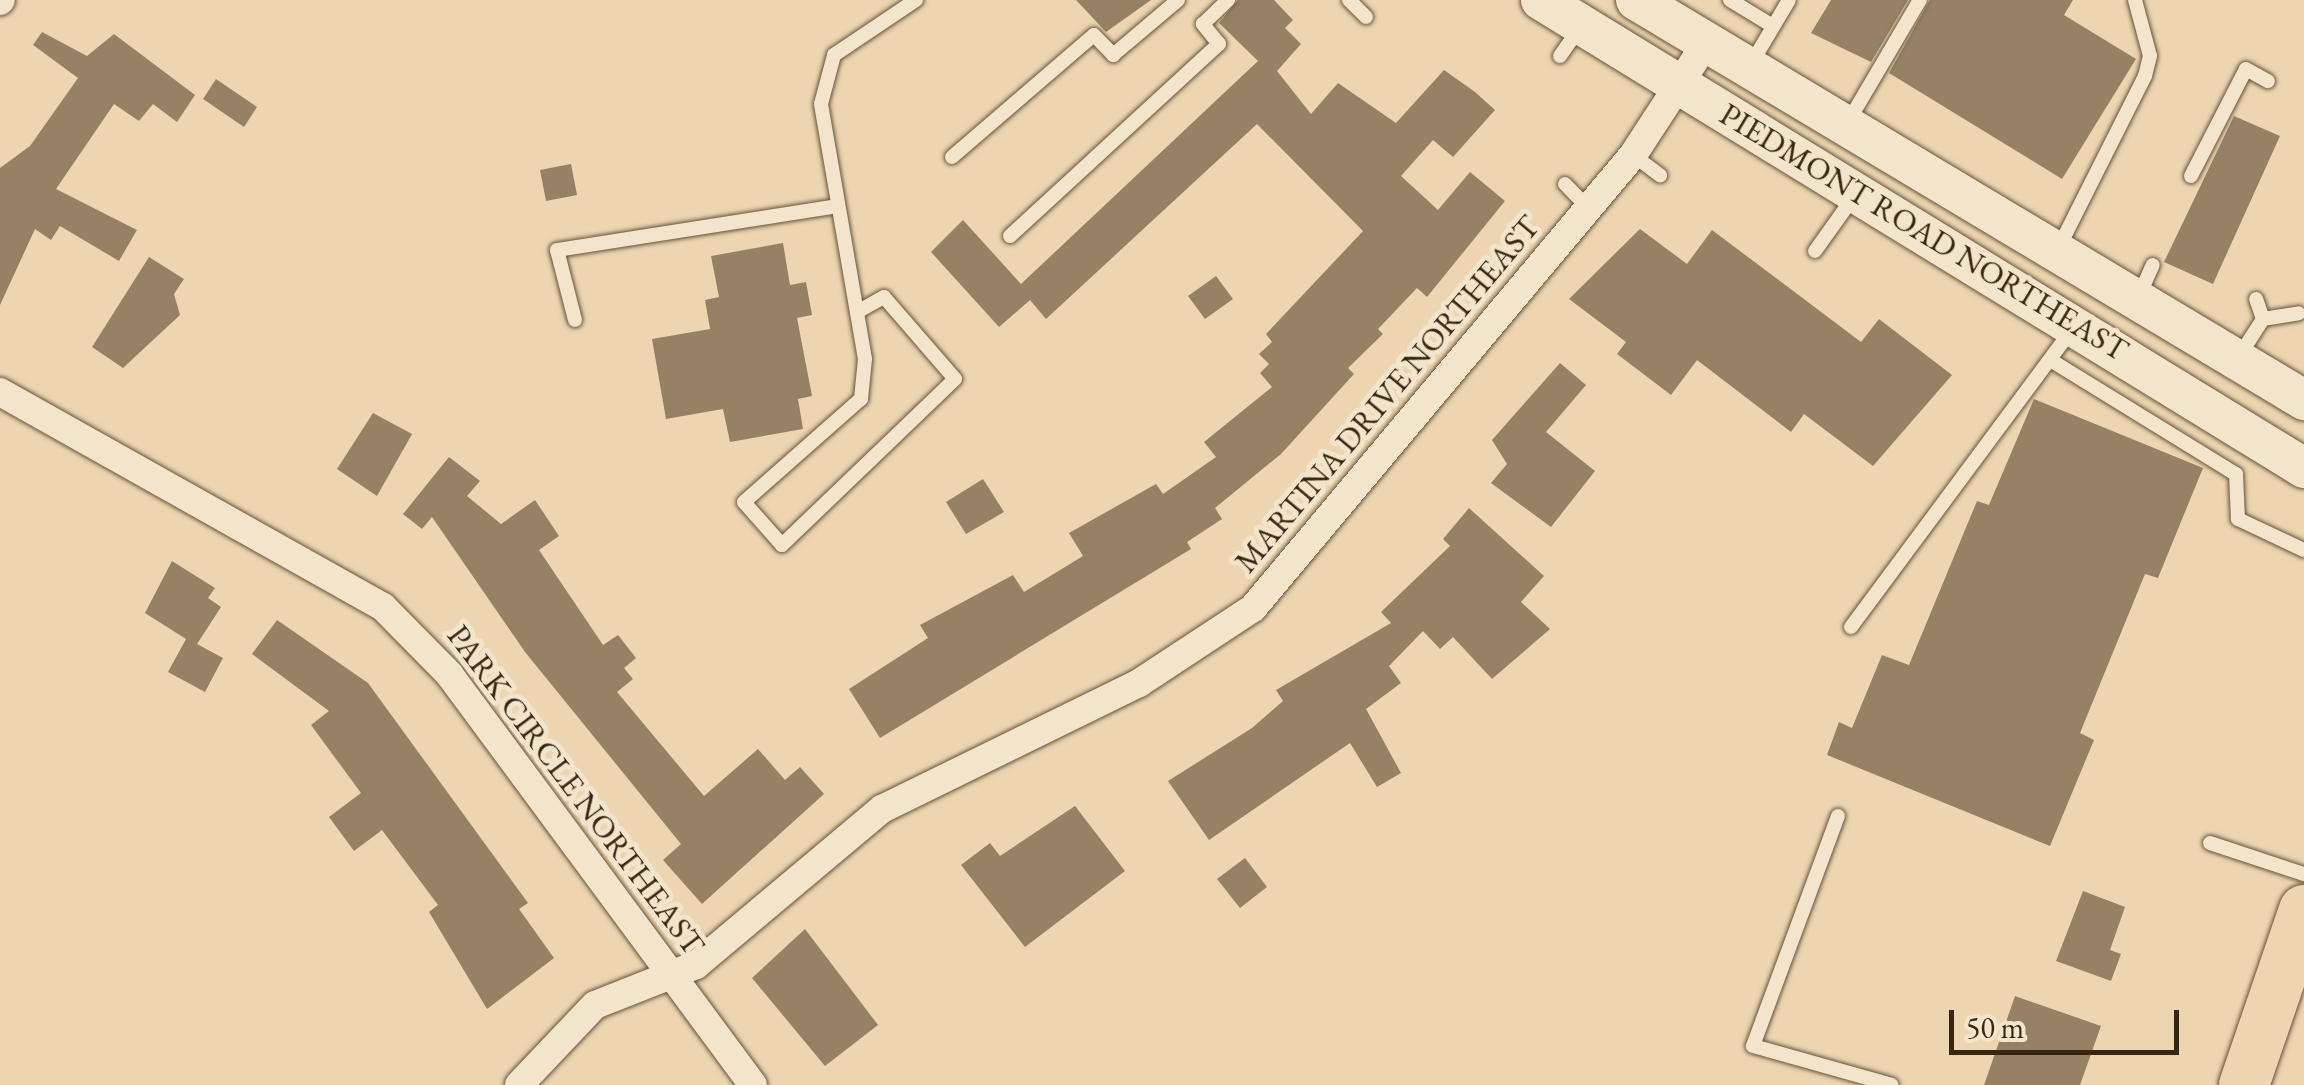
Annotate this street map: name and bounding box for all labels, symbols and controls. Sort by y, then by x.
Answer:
street label: PIEDMONT ROAD NORTHEAST [1713,95,2135,369]
street label: MARTINA DRIVE NORTHEAST [1226,208,1548,580]
street label: PARK CIRCLE NORTHEAST [439,617,713,963]
scale bar [1954,990,2184,1052]
text: 50 m [1966,1008,2024,1047]

